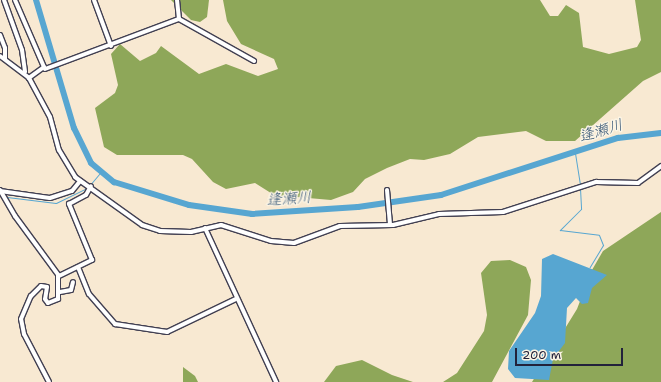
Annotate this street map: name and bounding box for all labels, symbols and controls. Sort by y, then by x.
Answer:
water label: 逢瀬川 [577,116,625,146]
water label: 逢瀬川 [266,188,312,210]
scale bar [517,340,625,366]
text: 200 m [522,347,561,363]

